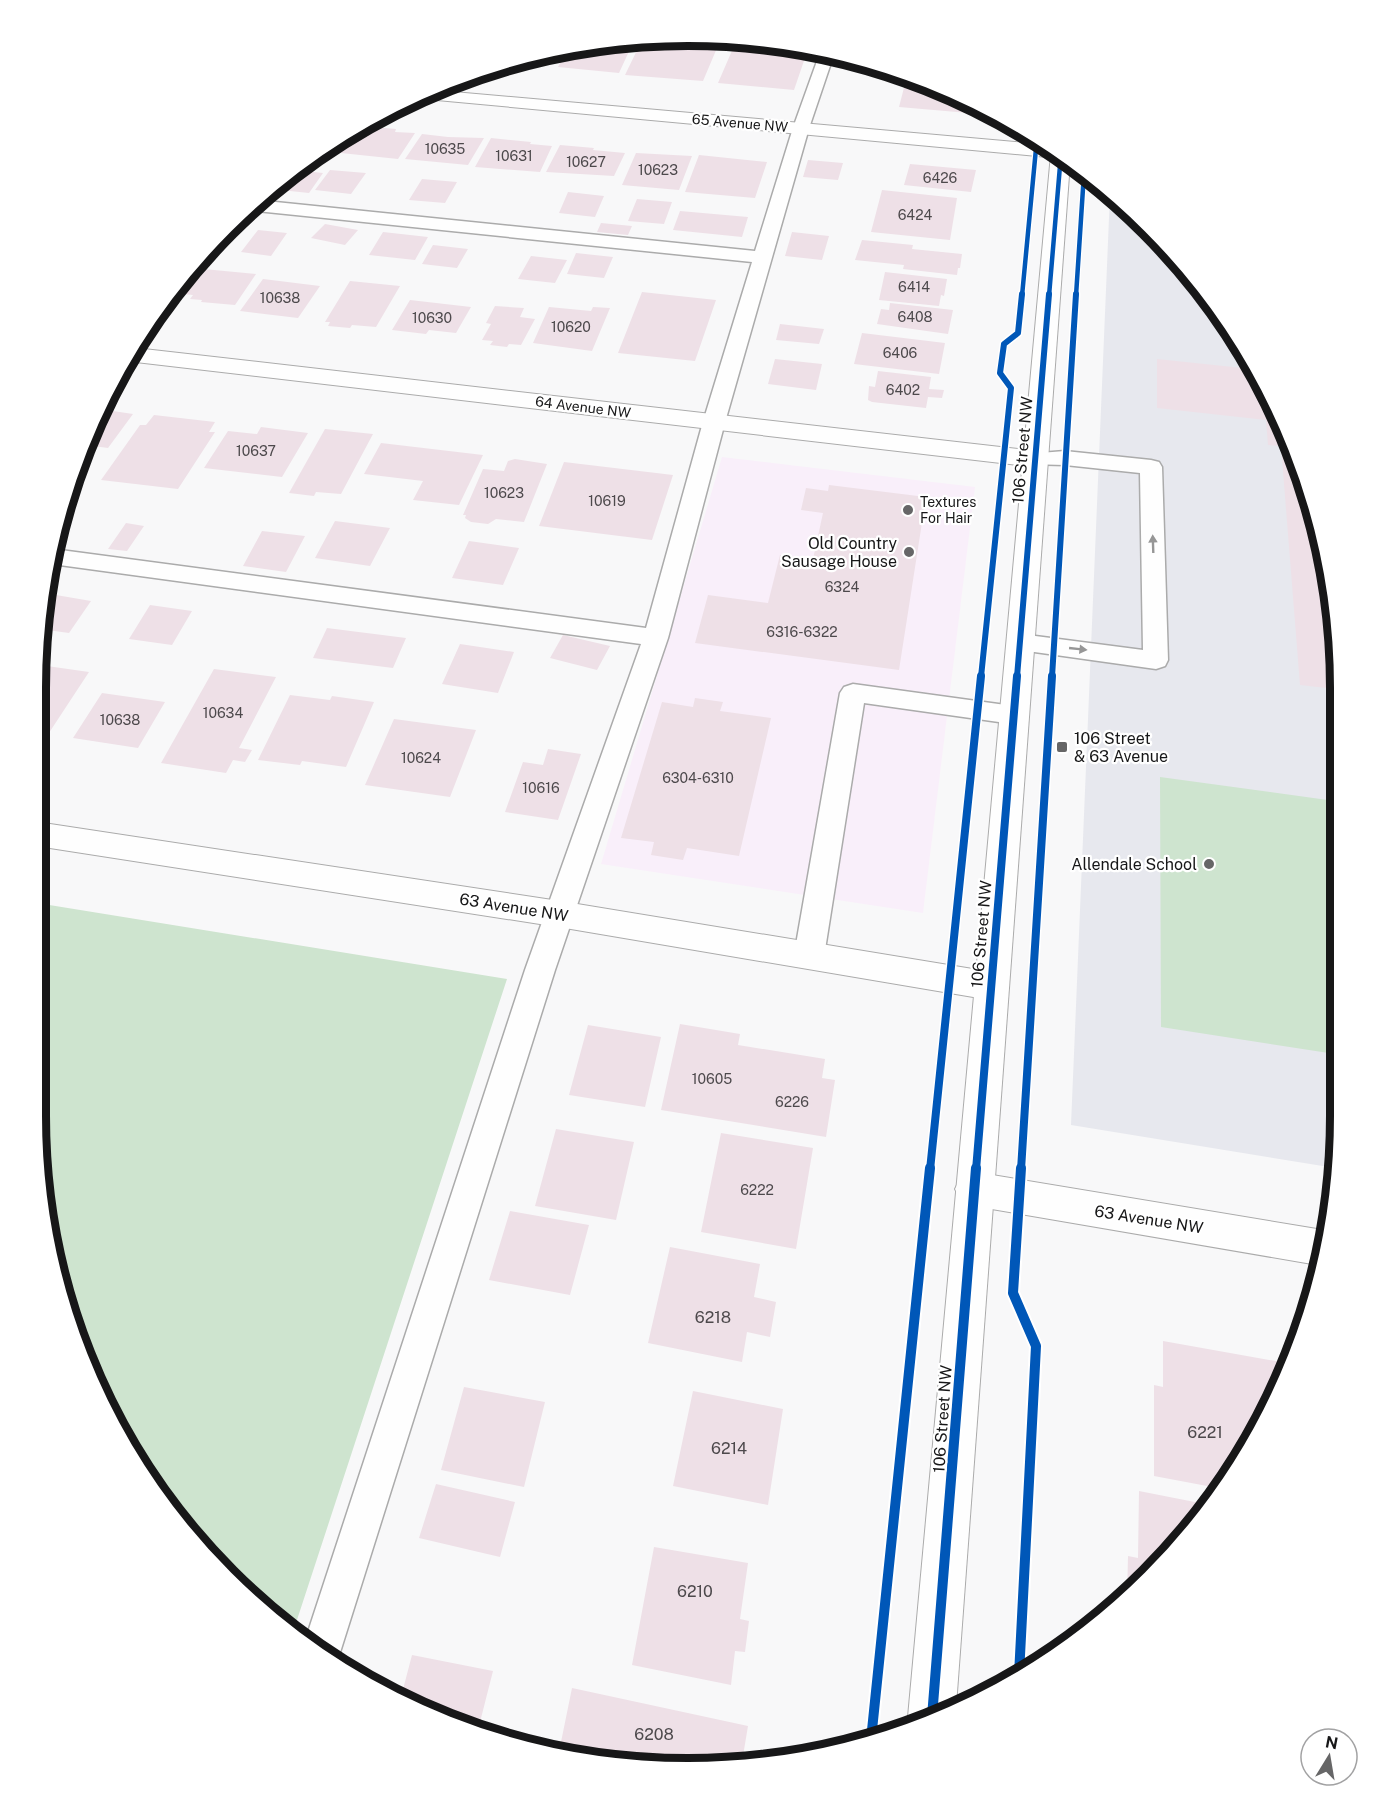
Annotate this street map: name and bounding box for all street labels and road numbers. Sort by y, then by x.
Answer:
street label: 65 Avenue NW [691,111,789,135]
street label: 64 Avenue NW [534,393,632,421]
street label: 106 Street NW [1008,395,1037,505]
street label: 106 Street NW [967,879,996,989]
street label: 63 Avenue NW [458,890,570,925]
street label: 63 Avenue NW [1093,1202,1205,1237]
street label: 106 Street NW [929,1365,956,1474]

